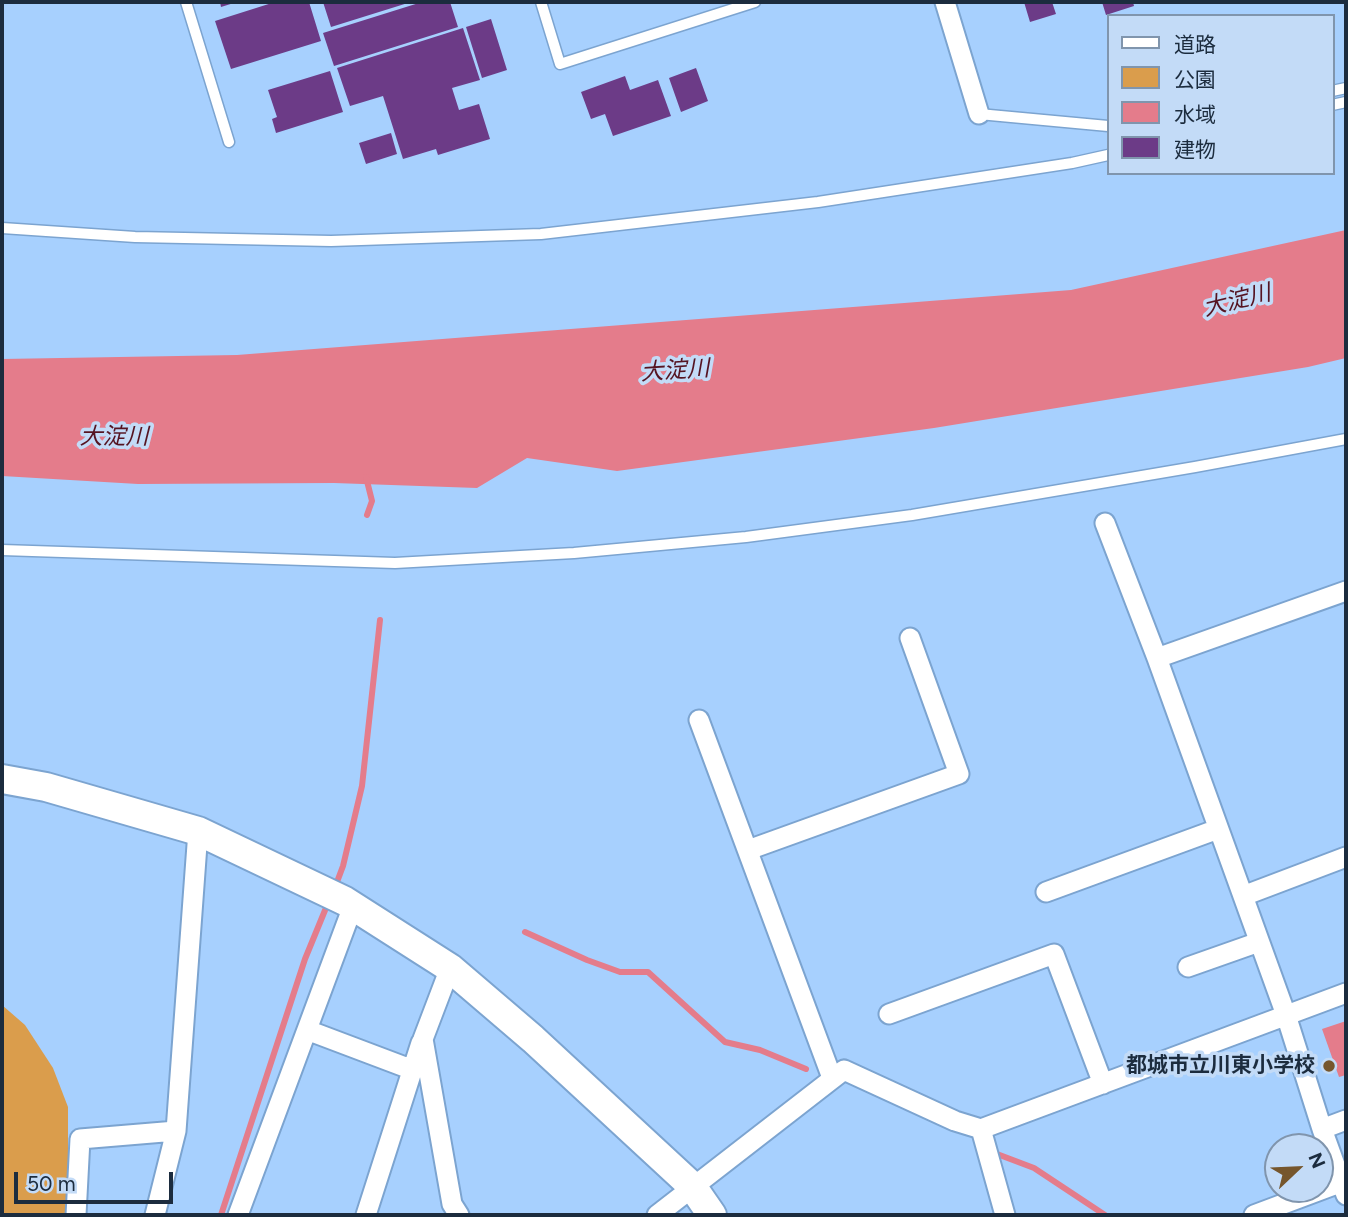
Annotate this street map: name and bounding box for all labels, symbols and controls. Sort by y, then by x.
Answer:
legend [1106,14,1334,175]
text: 道路 [1174,32,1216,57]
text: 公園 [1174,67,1216,92]
text: 水域 [1174,102,1216,127]
text: 建物 [1174,137,1216,162]
water label: 大淀川 [1200,279,1274,323]
water label: 大淀川 [640,355,710,387]
water label: 大淀川 [80,423,148,451]
place label: 都城市立川東小学校 [1126,1053,1315,1079]
marker: 都城市立川東小学校 [1321,1058,1337,1074]
north arrow [1264,1133,1334,1203]
text: N [1303,1149,1330,1172]
scale bar [18,1158,177,1202]
text: 50 m [27,1171,76,1196]

